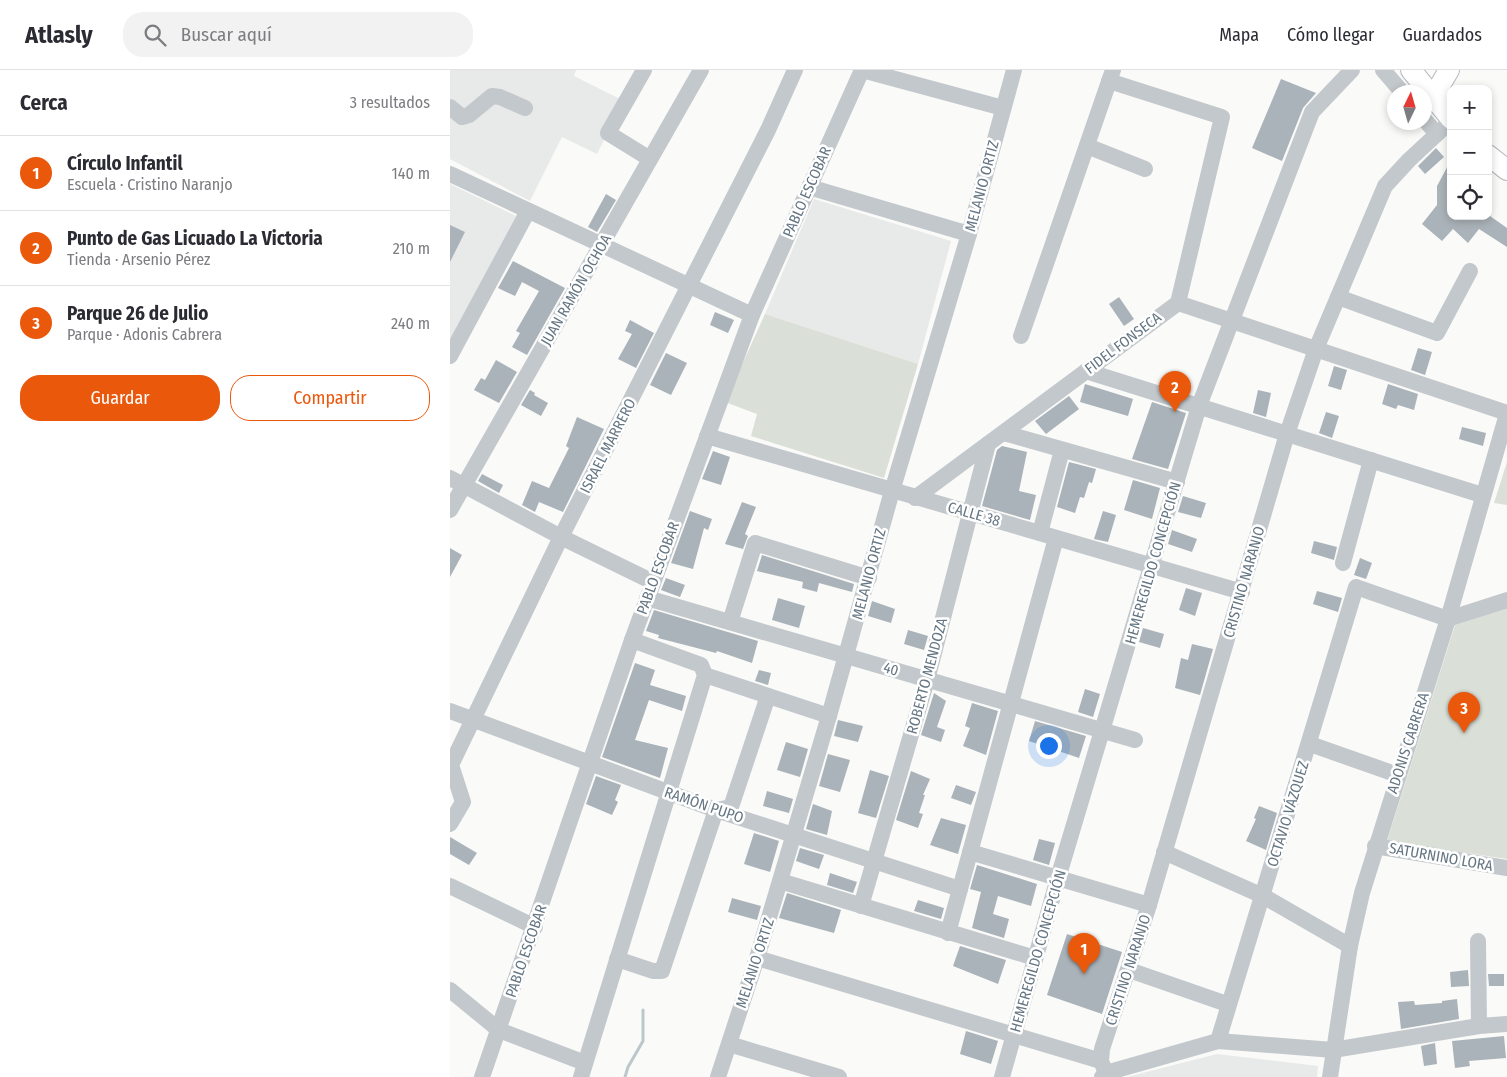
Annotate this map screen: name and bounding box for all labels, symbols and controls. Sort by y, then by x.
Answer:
search box [123,12,473,57]
text: Atlasly [25,21,93,49]
icon: search [141,21,169,49]
text: Buscar aquí [181,23,272,46]
text: Mapa [1219,24,1259,46]
text: Cómo llegar [1287,24,1374,46]
text: Guardados [1402,24,1482,46]
north arrow [1387,85,1432,130]
map controls [1447,85,1492,220]
button: + [1447,85,1492,130]
text: Cerca [20,90,68,116]
text: 3 resultados [350,93,430,112]
button: − [1447,130,1492,175]
street label: MELANIO ORTIZ [961,139,1003,233]
street label: PABLO ESCOBAR [779,144,835,240]
text: Círculo Infantil [67,152,183,175]
text: 1 [33,164,39,183]
text: 140 m [392,164,430,183]
text: Escuela · Cristino Naranjo [67,175,233,194]
button: locate [1447,175,1492,220]
text: Punto de Gas Licuado La Victoria [67,227,323,250]
street label: JUAN RAMÓN OCHOA [537,231,615,349]
text: 2 [32,239,40,258]
text: 210 m [393,239,430,258]
text: Tienda · Arsenio Pérez [67,250,210,269]
text: Parque 26 de Julio [67,302,208,325]
street label: FIDEL FONSECA [1081,308,1165,378]
text: 3 [32,314,40,333]
text: 240 m [391,314,430,333]
text: Parque · Adonis Cabrera [67,325,222,344]
pin: 2 [1159,371,1191,412]
button: Guardar [20,375,220,421]
button: Compartir [230,375,430,421]
street label: ISRAEL MARRERO [576,396,640,496]
street label: HEMEREGILDO CONCEPCIÓN [1121,480,1185,646]
street label: CALLE 38 [946,498,1002,530]
street label: PABLO ESCOBAR [633,519,683,617]
street label: CRISTINO NARANJO [1219,524,1269,640]
street label: MELANIO ORTIZ [848,527,890,621]
street label: ROBERTO MENDOZA [903,616,951,736]
street label: 40 [881,658,901,680]
street label: ADONIS CABRERA [1383,690,1433,796]
pin: 3 [1448,692,1480,733]
your location [1036,733,1062,759]
street label: OCTAVIO VÁZQUEZ [1263,759,1313,869]
street label: RAMÓN PUPO [662,783,746,827]
street label: SATURNINO LORA [1388,839,1494,875]
street label: HEMEREGILDO CONCEPCIÓN [1006,868,1070,1034]
street label: PABLO ESCOBAR [502,902,550,1000]
street label: CRISTINO NARANJO [1102,912,1154,1028]
street label: MELANIO ORTIZ [732,916,778,1010]
pin: 1 [1068,933,1100,974]

